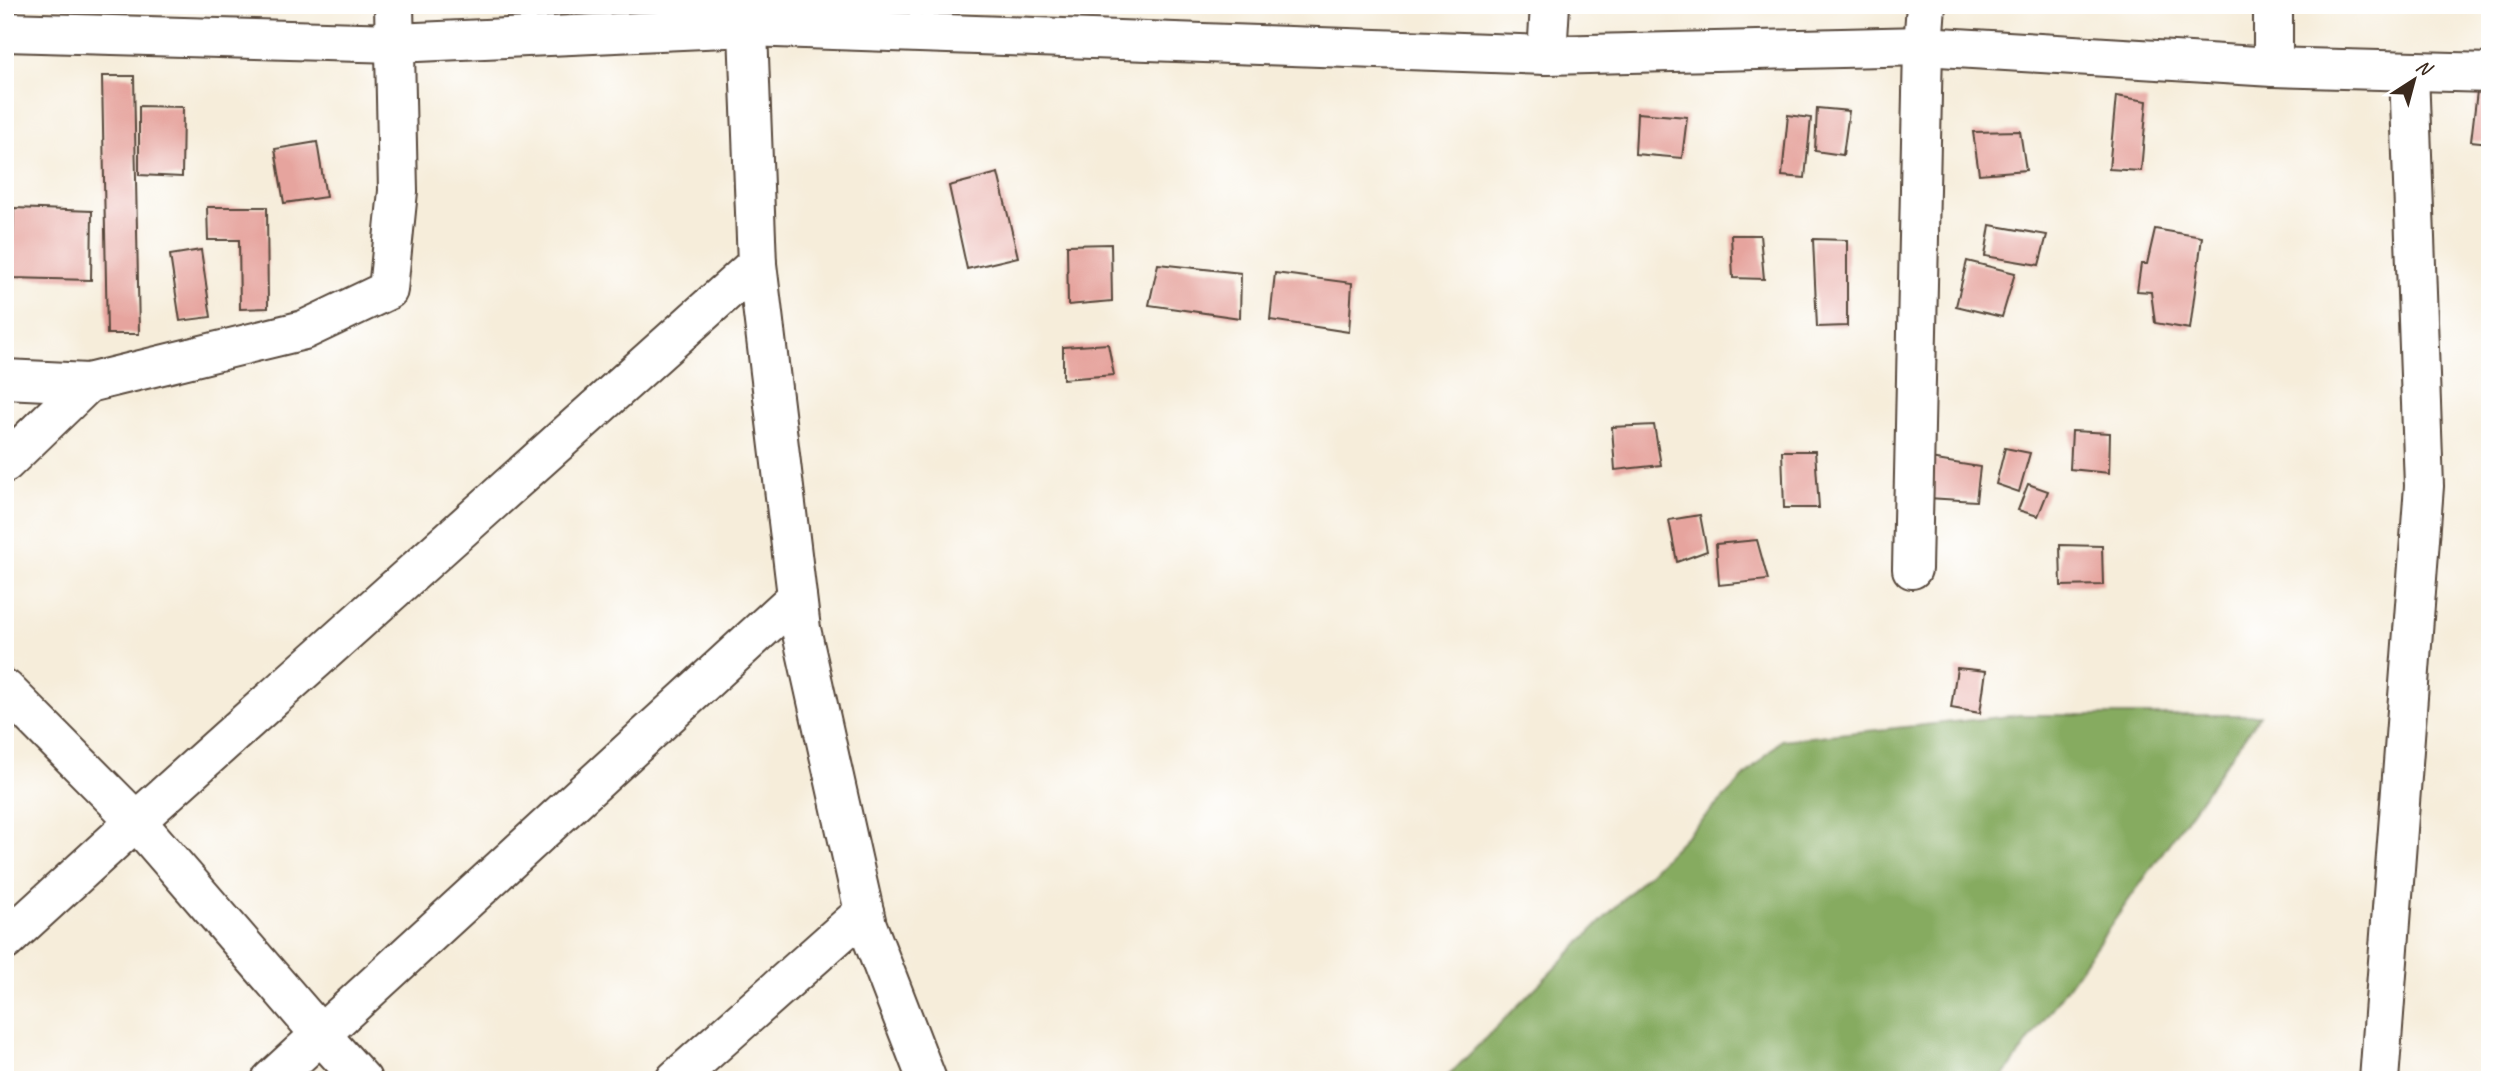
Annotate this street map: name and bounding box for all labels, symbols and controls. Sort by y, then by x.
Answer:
north arrow [2380,46,2450,116]
text: N [2412,54,2438,82]

